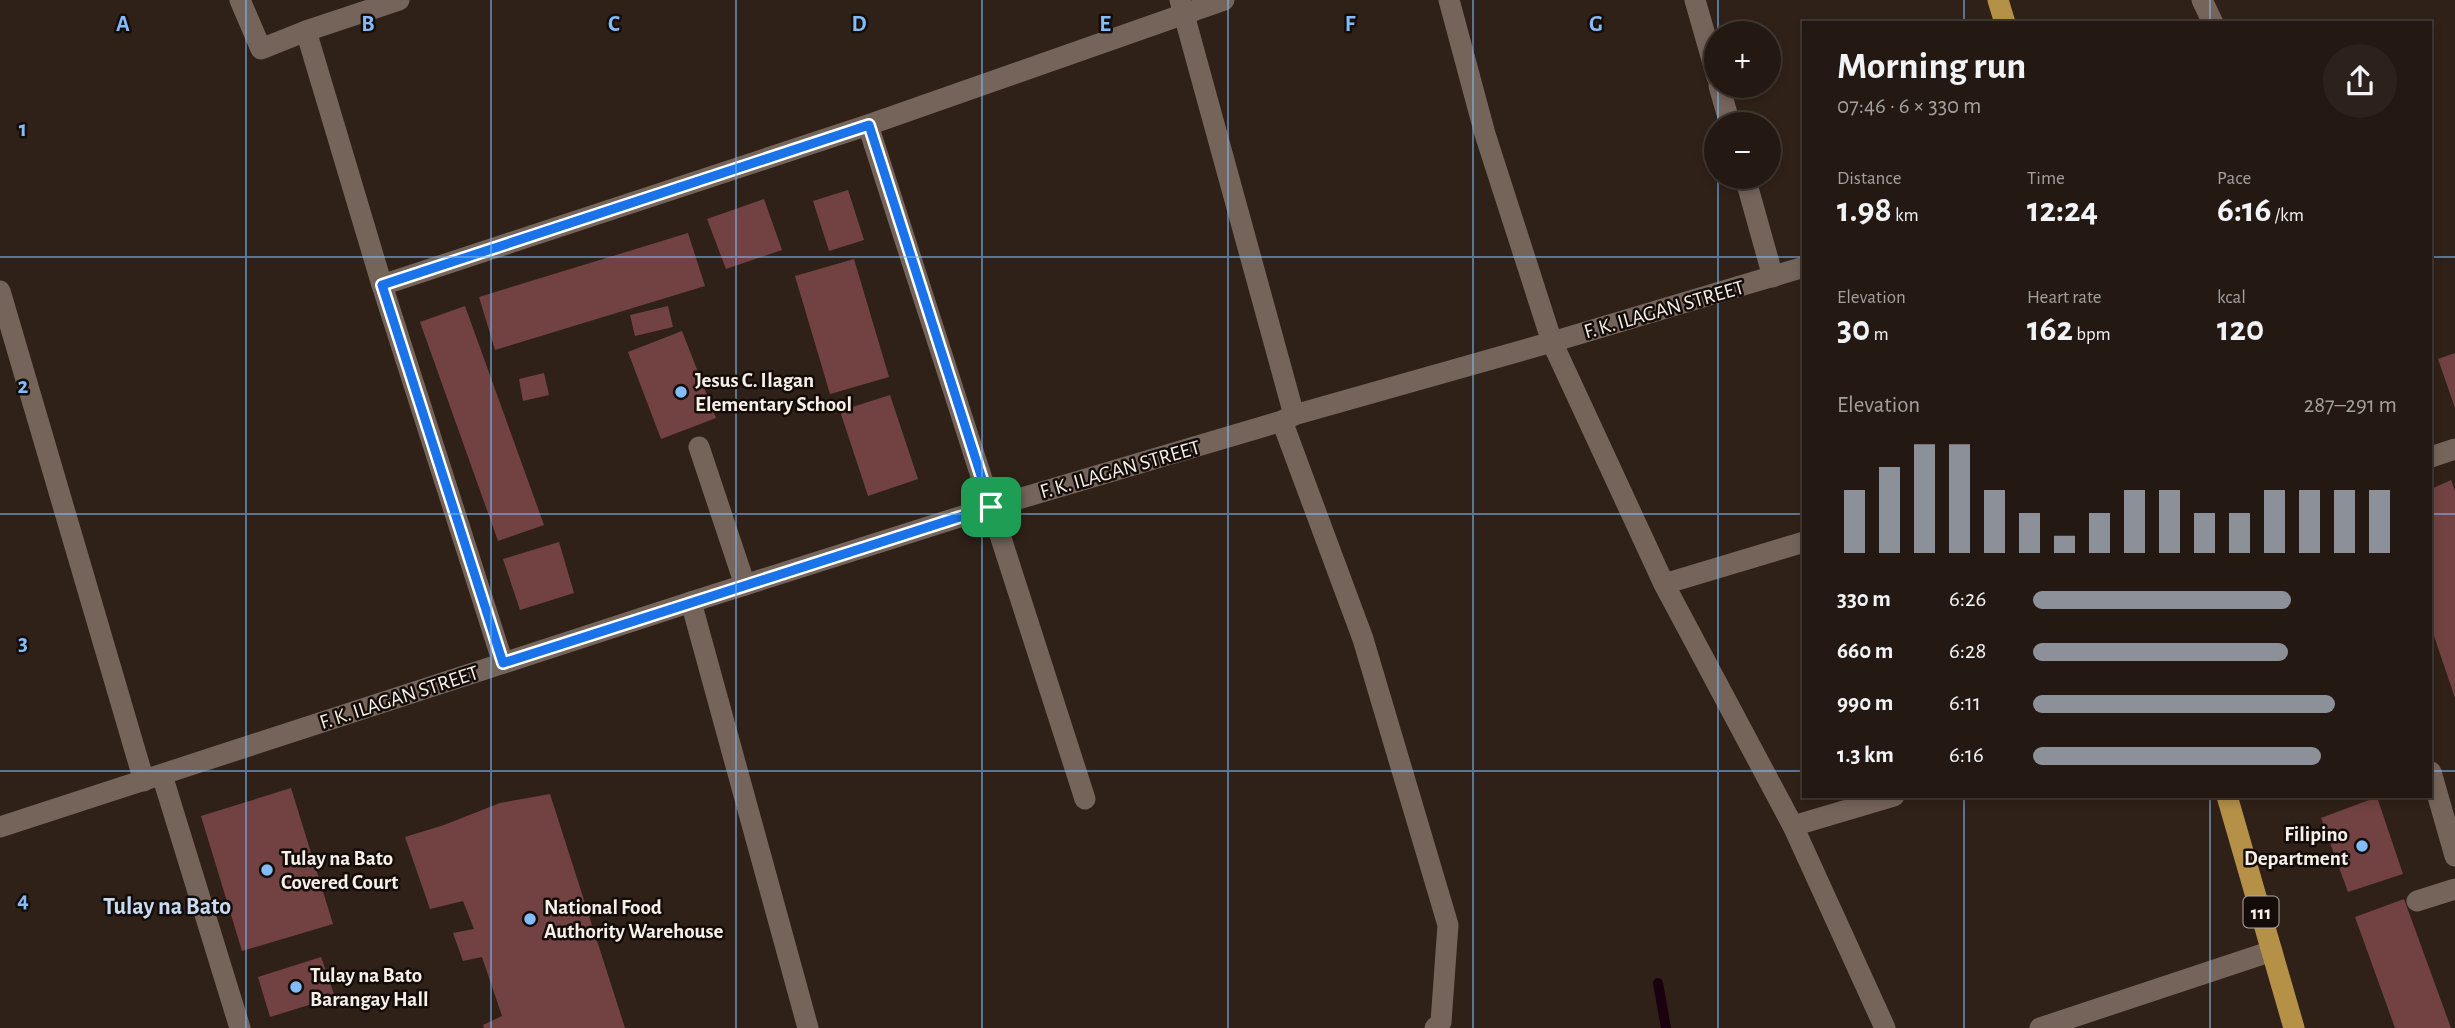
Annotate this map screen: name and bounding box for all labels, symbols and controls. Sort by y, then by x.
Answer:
text: A [116,13,130,36]
text: B [361,13,375,36]
text: C [608,13,620,36]
text: D [851,13,867,36]
text: E [1099,13,1111,36]
text: F [1345,13,1356,36]
text: G [1589,13,1603,36]
map controls [1704,21,1781,189]
button: + [1704,21,1781,98]
button: share [2323,44,2397,118]
text: Morning run [1837,48,2026,86]
text: 07:46 · 6 × 330 m [1837,95,1981,118]
button: − [1704,112,1781,189]
text: 1 [19,118,27,141]
text: Distance [1837,169,1901,188]
text: Time [2027,169,2065,188]
text: Pace [2217,169,2251,188]
text: 1.98 [1837,193,1892,228]
text: 12:24 [2027,193,2098,228]
text: 6:16 [2217,193,2271,228]
text: km [1892,206,1919,225]
text: /km [2271,206,2304,225]
street label: F. K. ILAGAN STREET [1582,277,1747,342]
text: Elevation [1837,288,1906,307]
text: Heart rate [2027,288,2102,307]
text: kcal [2217,288,2246,307]
text: 30 [1837,312,1870,347]
text: 162 [2027,312,2073,347]
text: 120 [2217,312,2264,347]
text: m [1870,325,1889,344]
text: bpm [2073,325,2111,344]
place label: Jesus C. Ilagan Elementary School [695,370,852,415]
text: 2 [18,375,29,398]
marker: Jesus C. Ilagan Elementary School [673,384,689,400]
text: Elevation [1837,394,1920,417]
text: 287–291 m [2304,394,2397,417]
street label: F. K. ILAGAN STREET [1038,437,1203,502]
pin [961,477,1021,537]
icon: arrive [972,488,1010,526]
text: 330 m [1837,588,1891,611]
text: 6:26 [1949,588,1986,611]
text: 3 [18,632,28,655]
text: 660 m [1837,640,1893,663]
text: 6:28 [1949,640,1986,663]
street label: F. K. ILAGAN STREET [317,662,481,733]
text: 990 m [1837,692,1893,715]
text: 6:11 [1949,692,1981,715]
text: 1.3 km [1837,744,1894,767]
text: 6:16 [1949,744,1984,767]
place label: Filipino Department [2244,824,2348,869]
marker: Filipino Department [2354,838,2370,854]
place label: Tulay na Bato Covered Court [281,848,398,893]
marker: Tulay na Bato Covered Court [259,862,275,878]
text: 4 [17,889,29,912]
district label: Tulay na Bato [103,895,231,919]
road number: 111 [2244,896,2278,928]
place label: National Food Authority Warehouse [544,897,724,942]
marker: National Food Authority Warehouse [522,911,538,927]
place label: Tulay na Bato Barangay Hall [310,965,429,1010]
marker: Tulay na Bato Barangay Hall [288,979,304,995]

